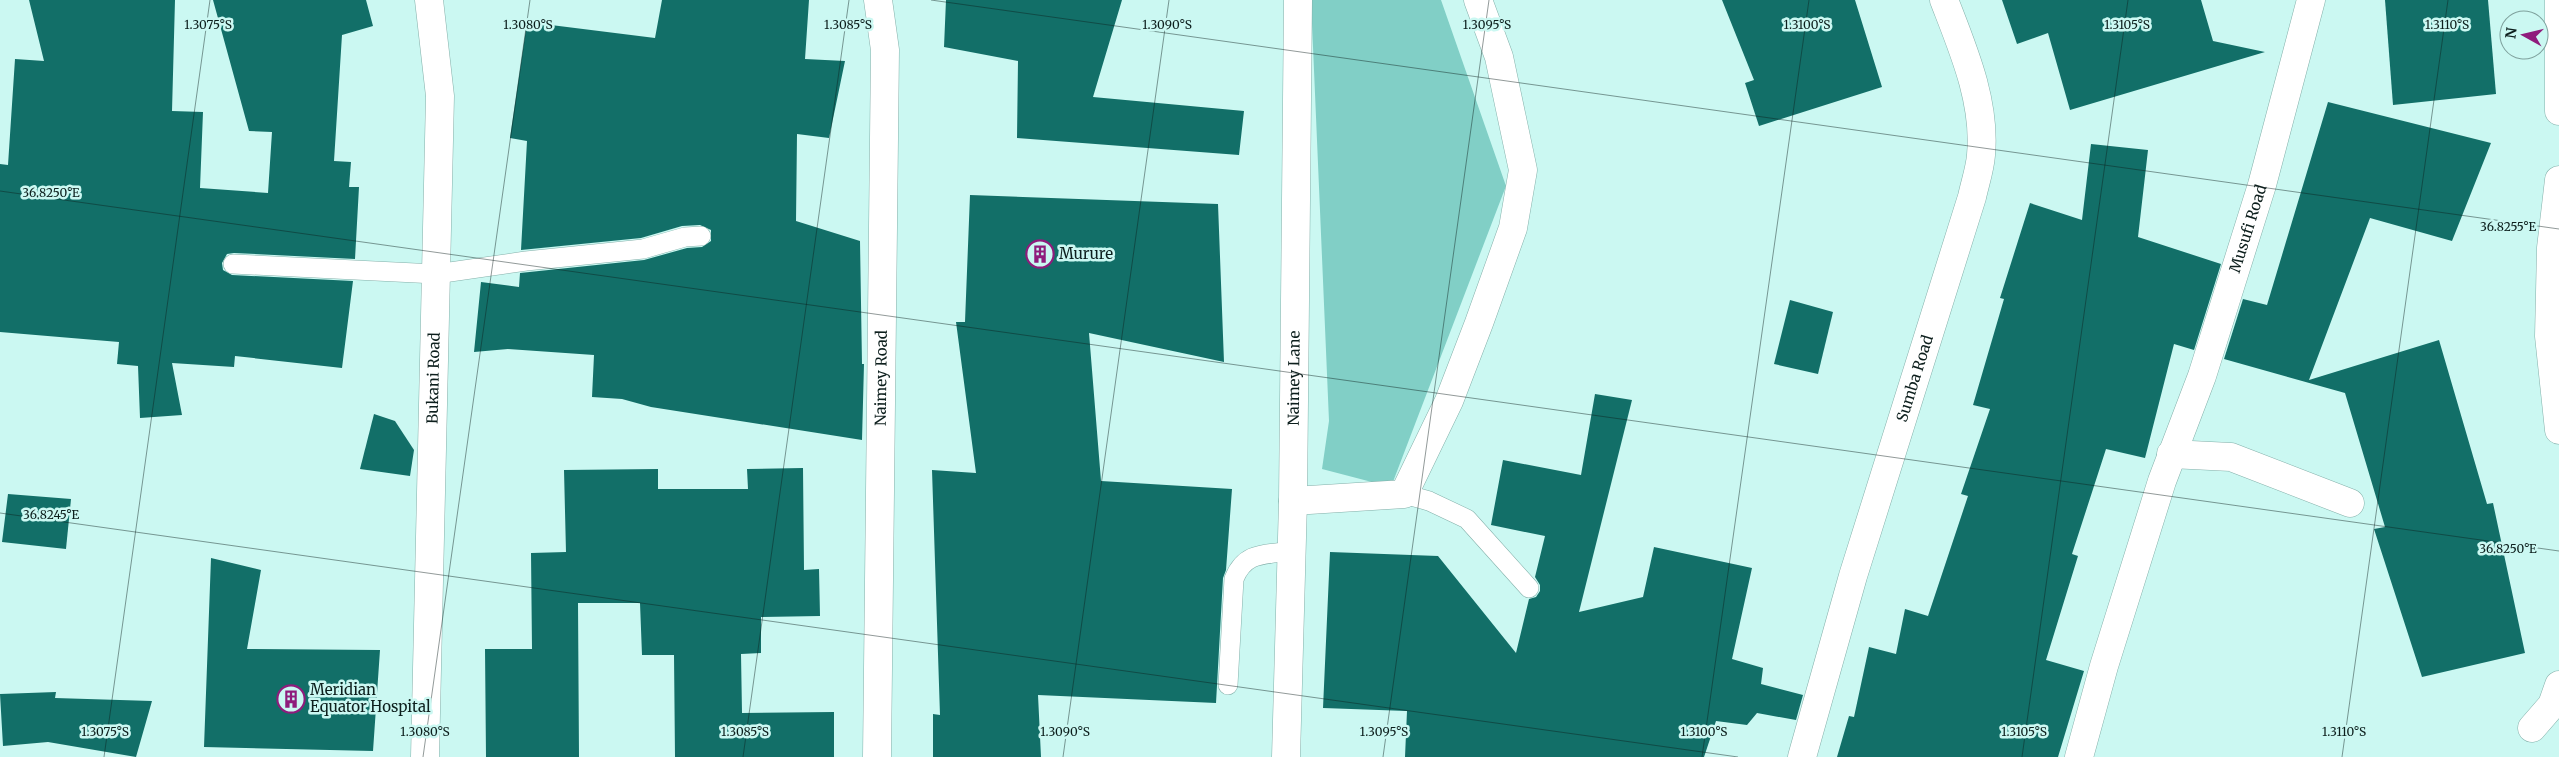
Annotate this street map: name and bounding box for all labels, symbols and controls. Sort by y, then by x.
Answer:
north arrow [2499,10,2549,60]
text: 1.3075°S [184,17,232,32]
text: 1.3080°S [503,17,553,32]
text: 1.3085°S [824,17,872,32]
text: 1.3090°S [1142,17,1192,32]
text: 1.3095°S [1463,17,1511,32]
text: 1.3100°S [1784,17,1830,32]
text: 1.3105°S [2104,17,2150,32]
text: 1.3110°S [2425,17,2469,32]
text: N [2501,26,2521,40]
street label: Musufi Road [2225,182,2271,275]
text: 36.8250°E [22,185,80,200]
text: 36.8255°E [2480,219,2536,234]
building icon: Murure [1025,239,1055,269]
place label: Murure [1059,244,1113,263]
street label: Naimey Road [871,330,891,426]
street label: Naimey Lane [1284,330,1304,426]
street label: Bukani Road [423,332,444,424]
street label: Sumba Road [1892,333,1937,424]
text: 36.8245°E [23,507,79,522]
text: 36.8250°E [2479,541,2537,556]
place label: Meridian Equator Hospital [310,680,431,716]
building icon: Meridian Equator Hospital [276,684,306,714]
text: 1.3075°S [81,724,129,739]
text: 1.3080°S [400,724,450,739]
text: 1.3085°S [721,724,769,739]
text: 1.3090°S [1040,724,1090,739]
text: 1.3095°S [1360,724,1408,739]
text: 1.3100°S [1681,724,1727,739]
text: 1.3105°S [2001,724,2047,739]
text: 1.3110°S [2322,724,2366,739]

